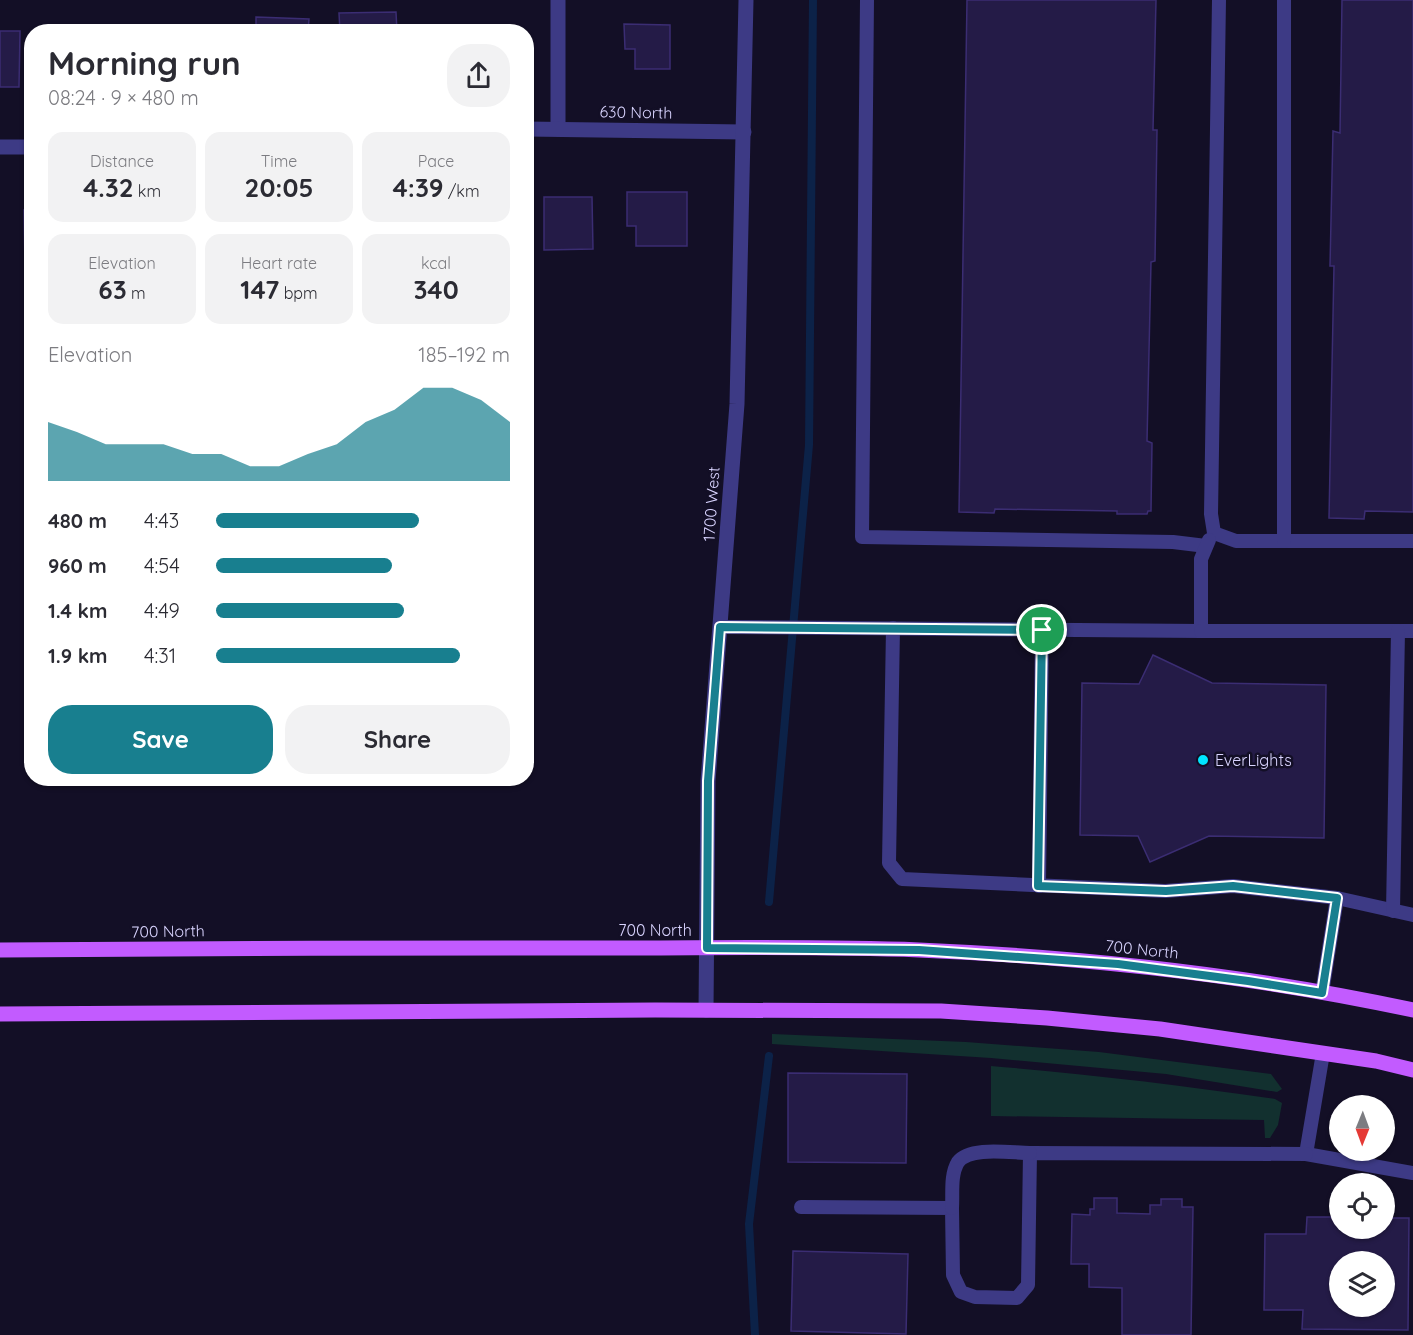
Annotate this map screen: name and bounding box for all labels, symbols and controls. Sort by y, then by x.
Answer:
text: Morning run [48,42,241,83]
button: share [447,44,510,107]
text: 08:24 · 9 × 480 m [48,85,199,110]
street label: 630 North [599,101,673,123]
text: Distance [90,151,154,171]
text: Time [261,151,297,171]
text: Pace [418,151,454,171]
text: 4.32 [83,171,134,204]
text: 20:05 [245,171,313,204]
text: 4:39 [393,171,444,204]
text: km [134,181,161,201]
text: /km [444,181,480,201]
text: Elevation [88,253,156,273]
text: Heart rate [241,253,317,273]
text: kcal [421,253,451,273]
text: 63 [98,273,127,306]
text: 147 [240,273,279,306]
text: 340 [413,273,459,306]
text: m [127,283,146,303]
text: bpm [279,283,318,303]
text: Elevation [48,342,132,367]
text: 185–192 m [418,342,510,367]
street label: 1700 West [698,466,724,542]
text: 480 m [48,508,107,533]
text: 4:43 [144,508,179,533]
text: 960 m [48,553,107,578]
text: 4:54 [144,553,180,578]
text: 1.4 km [48,598,107,623]
text: 4:49 [144,598,180,623]
pin [1016,604,1067,655]
icon: arrive [1025,613,1058,646]
text: 1.9 km [48,643,108,668]
text: 4:31 [144,643,176,668]
button: Save [48,705,273,774]
button: Share [285,705,510,774]
place label: EverLights [1215,750,1292,770]
marker: EverLights [1196,753,1210,767]
street label: 700 North [131,920,205,942]
street label: 700 North [618,920,692,940]
street label: 700 North [1104,935,1180,963]
north arrow [1329,1095,1395,1161]
map controls [1329,1095,1395,1317]
button: locate [1329,1173,1395,1239]
button: layers [1329,1251,1395,1317]

